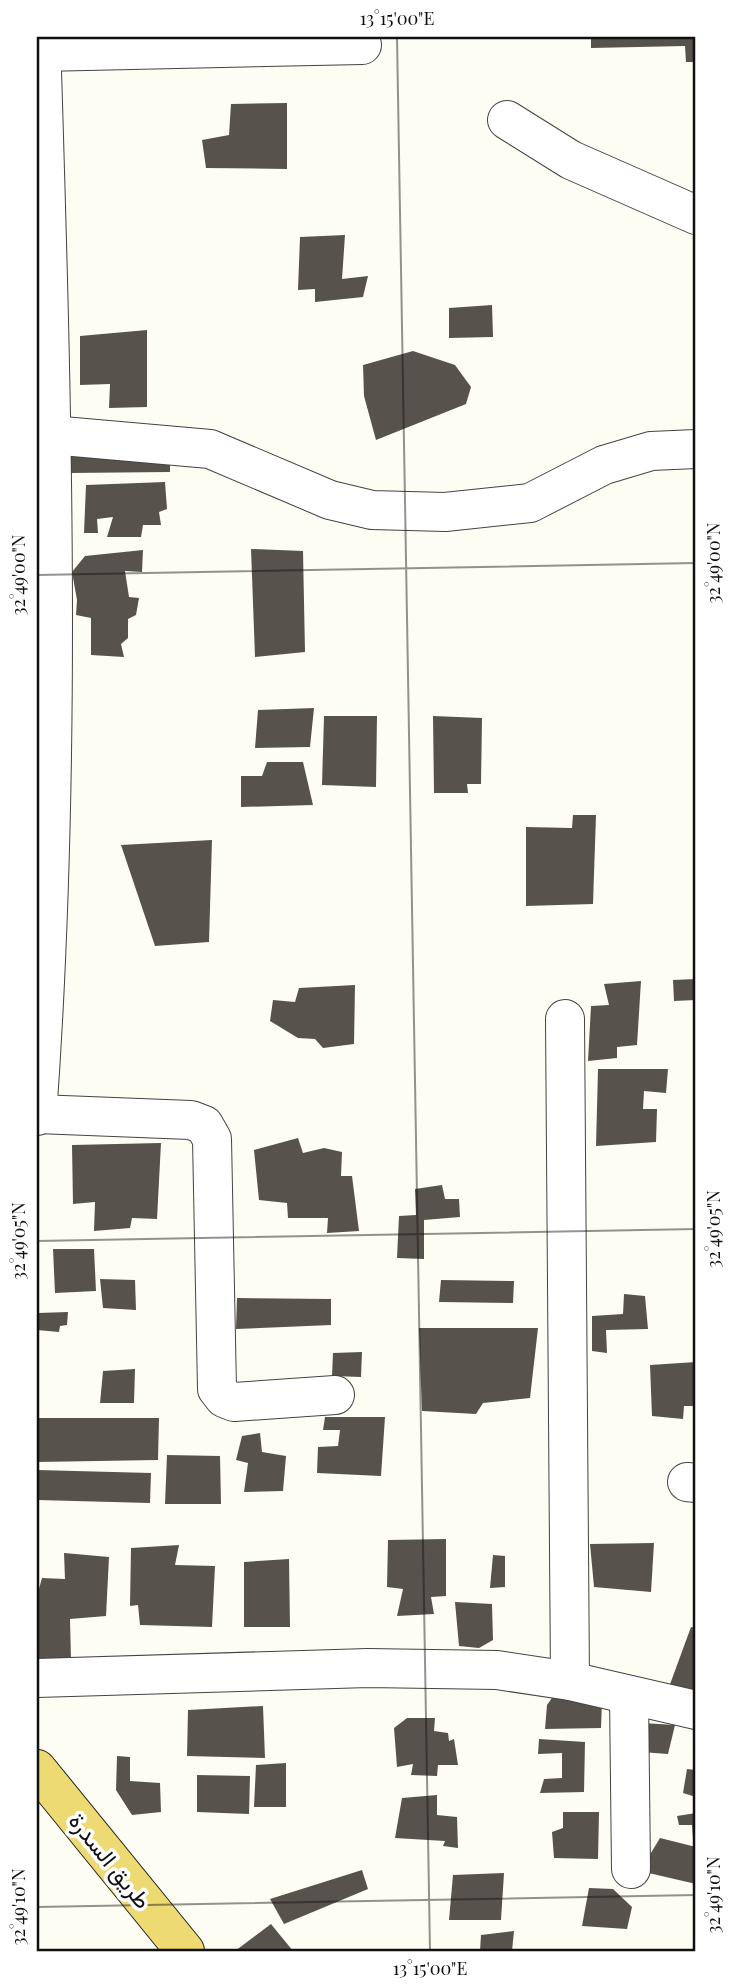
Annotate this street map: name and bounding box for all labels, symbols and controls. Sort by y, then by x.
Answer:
text: 13°15'00"E [360,6,434,30]
text: 32°49'00"N [701,522,725,604]
text: 32°49'00"N [6,534,30,616]
text: 32°49'05"N [701,1190,725,1268]
text: 32°49'05"N [6,1202,30,1280]
street label: طريق السدرة [62,1806,159,1915]
text: 32°49'10"N [701,1856,725,1934]
text: 32°49'10"N [6,1868,30,1946]
text: 13°15'00"E [393,1956,467,1980]

